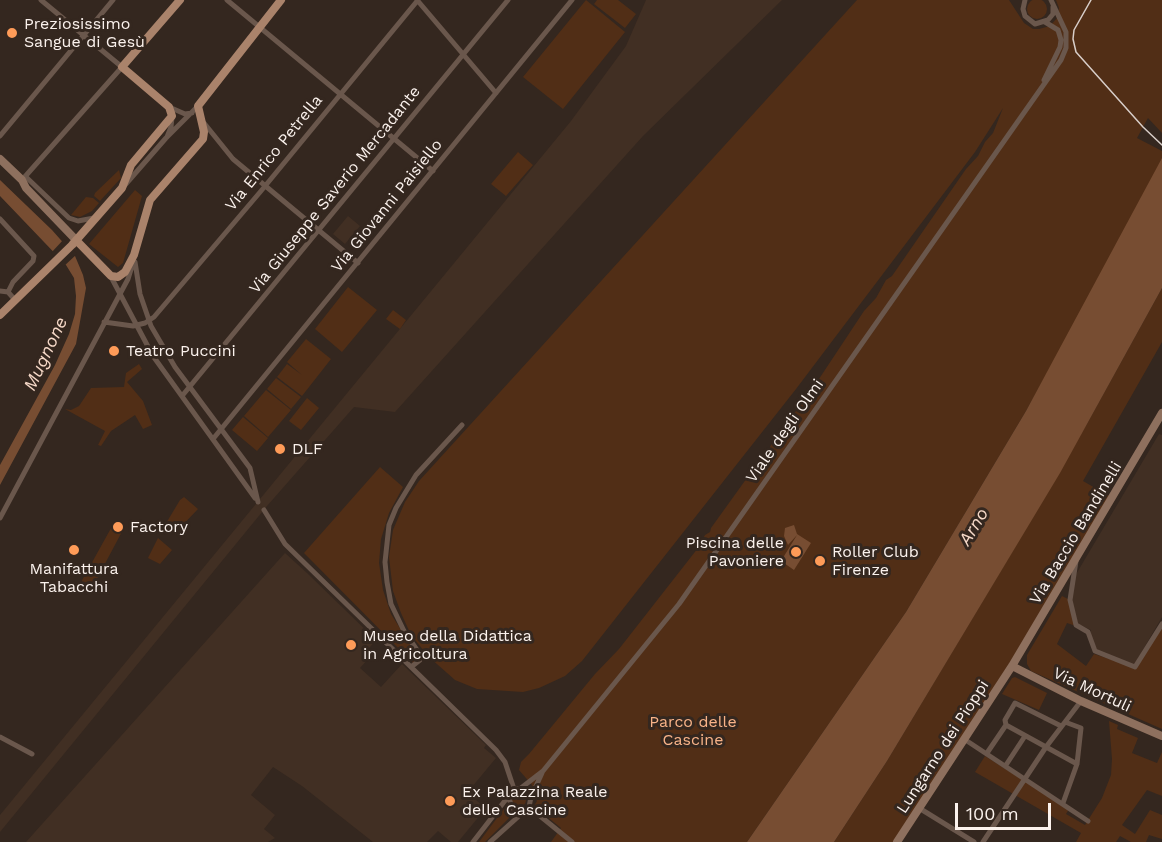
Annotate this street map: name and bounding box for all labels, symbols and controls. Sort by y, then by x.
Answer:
place label: Preziosissimo Sangue di Gesù [24,14,145,52]
marker: Preziosissimo Sangue di Gesù [5,26,19,40]
street label: Via Giuseppe Saverio Mercadante [245,82,425,298]
street label: Via Enrico Petrella [221,91,327,215]
street label: Via Giovanni Paisiello [327,136,447,276]
water label: Mugnone [19,314,73,394]
place label: Teatro Puccini [126,341,236,361]
marker: Teatro Puccini [107,344,121,358]
street label: Viale degli Olmi [742,376,828,486]
place label: DLF [292,439,323,459]
marker: DLF [273,442,287,456]
street label: Via Baccio Bandinelli [1026,458,1126,608]
water label: Arno [954,504,994,550]
place label: Factory [130,517,188,537]
marker: Factory [111,520,125,534]
place label: Piscina delle Pavoniere [686,533,784,571]
place label: Roller Club Firenze [832,542,919,580]
marker: Manifattura Tabacchi [67,543,81,557]
marker: Piscina delle Pavoniere [789,545,803,559]
marker: Roller Club Firenze [813,554,827,568]
place label: Manifattura Tabacchi [30,559,118,597]
place label: Museo della Didattica in Agricoltura [363,626,532,664]
marker: Museo della Didattica in Agricoltura [344,638,358,652]
street label: Via Mortuli [1050,664,1134,716]
street label: Lungarno dei Pioppi [893,677,993,817]
park label: Parco delle Cascine [649,712,737,750]
place label: Ex Palazzina Reale delle Cascine [462,782,608,820]
scale bar [958,791,1054,829]
marker: Ex Palazzina Reale delle Cascine [443,794,457,808]
text: 100 m [966,803,1019,824]

